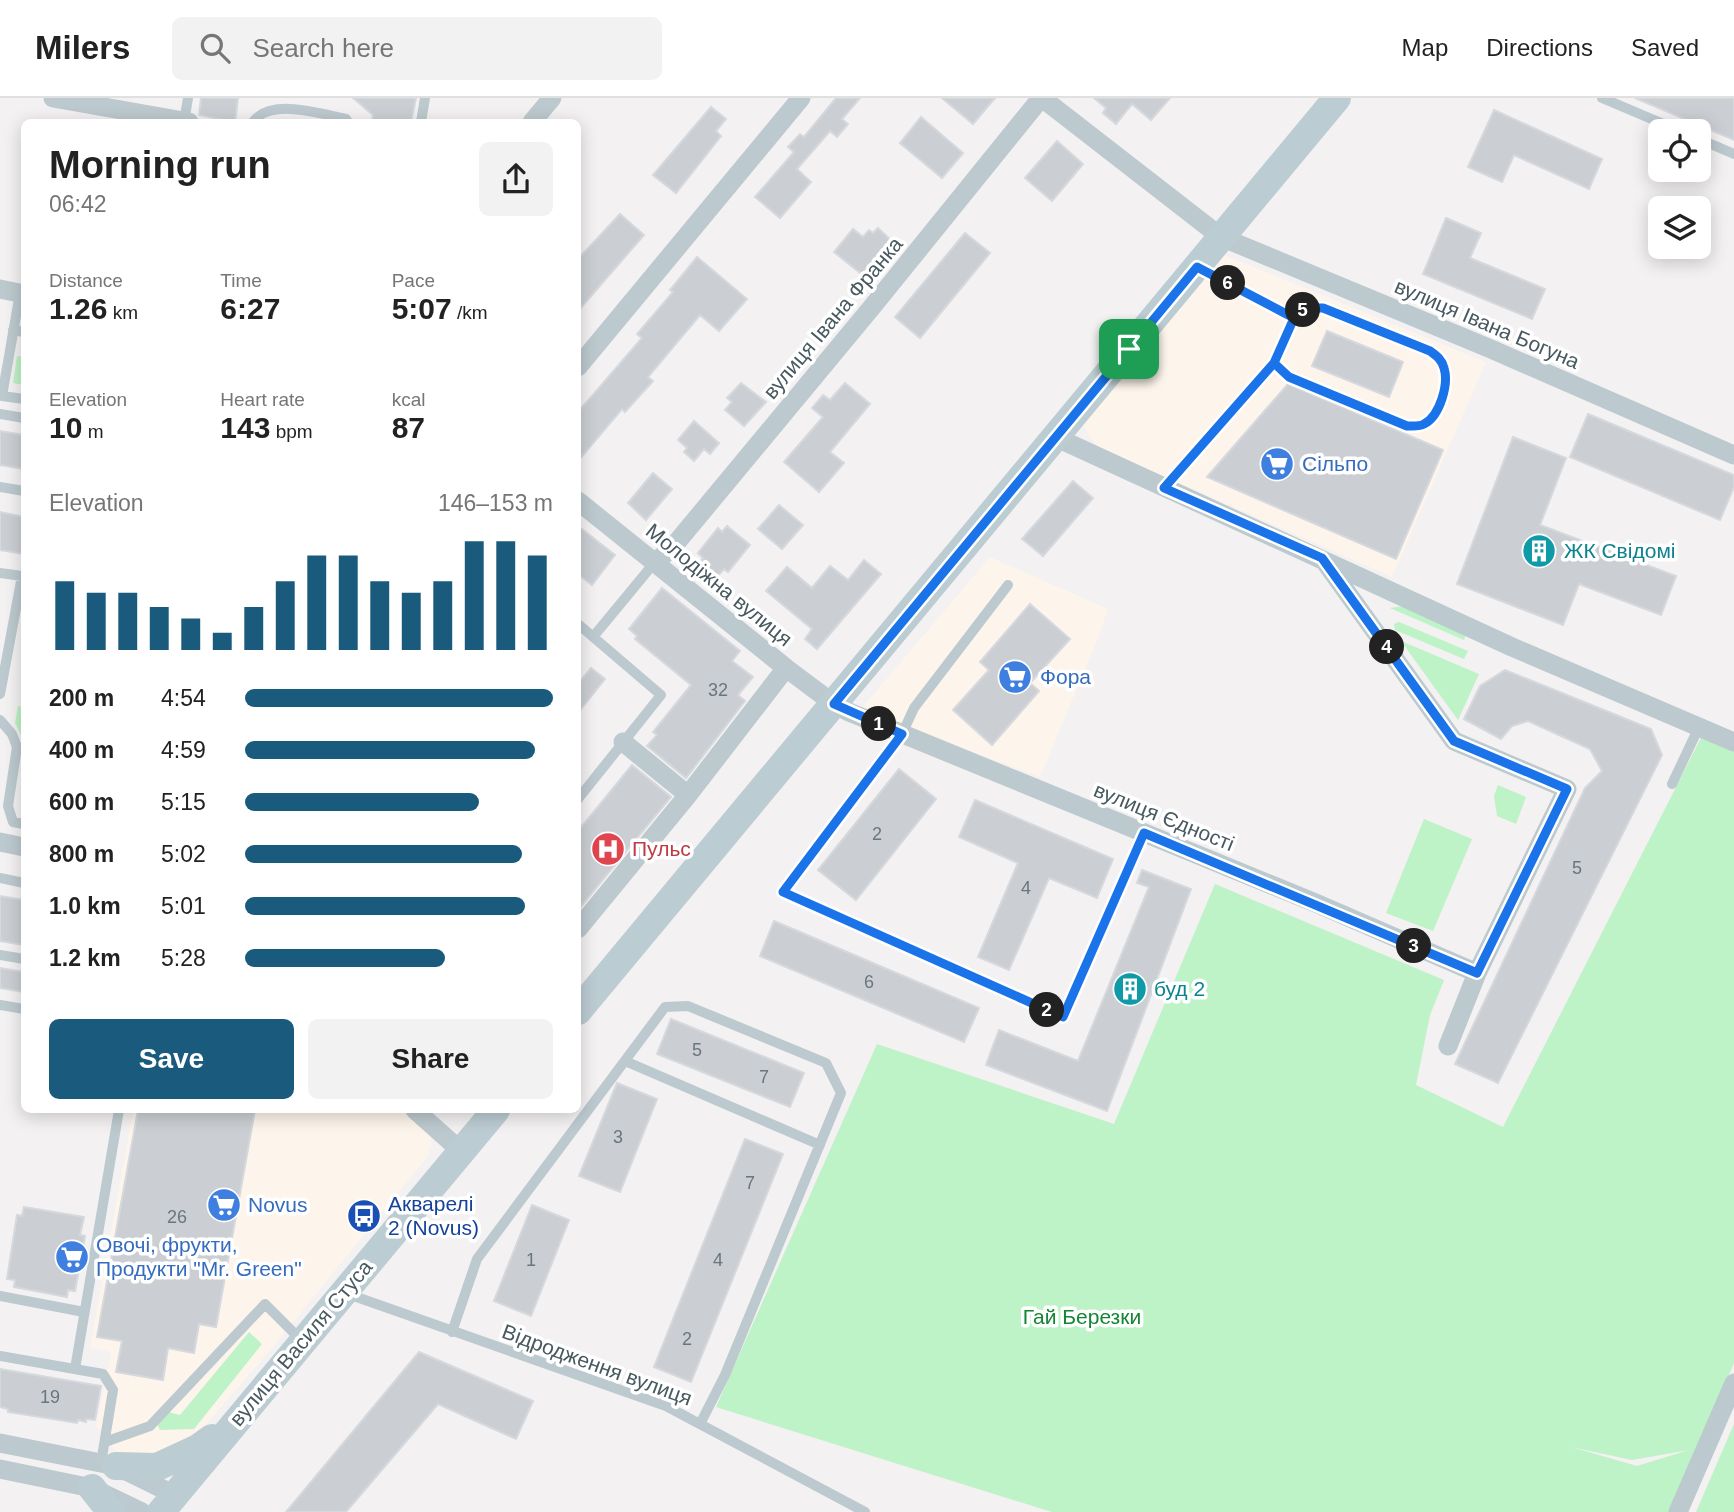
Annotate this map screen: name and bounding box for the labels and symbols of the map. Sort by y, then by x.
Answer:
street label: вулиця Івана Франка [758,232,907,403]
pin: 6 [1210,266,1246,300]
street label: вулиця Івана Богуна [1391,274,1583,373]
pin: 5 [1286,292,1320,328]
pin [1099,319,1159,379]
supermarket icon: Сільпо [1258,445,1296,483]
place label: Сільпо [1302,452,1368,475]
street label: Молодіжна вулиця [642,519,797,650]
building icon: ЖК Свідомі [1520,532,1558,570]
place label: ЖК Свідомі [1564,539,1675,562]
pin: 4 [1370,630,1404,664]
supermarket icon: Фора [996,658,1034,696]
place label: Фора [1040,665,1091,688]
house number: 32 [708,680,728,700]
pin: 1 [862,706,896,742]
street label: вулиця Єдності [1091,778,1238,855]
house number: 2 [872,824,882,844]
hospital icon: Пульс [589,830,627,868]
place label: Пульс [632,837,691,860]
house number: 5 [1572,858,1582,878]
house number: 4 [1021,878,1031,898]
pin: 3 [1396,928,1432,964]
building icon: буд 2 [1111,970,1149,1008]
house number: 6 [864,972,874,992]
place label: буд 2 [1154,977,1205,1000]
pin: 2 [1030,992,1064,1028]
house number: 5 [692,1040,702,1060]
house number: 7 [759,1067,769,1087]
house number: 3 [613,1127,623,1147]
house number: 7 [745,1173,755,1193]
supermarket icon: Novus [205,1186,243,1224]
place label: Акварелі 2 (Novus) [388,1192,479,1239]
place label: Novus [248,1193,308,1216]
bus stop icon: Акварелі 2 (Novus) [345,1197,383,1235]
house number: 26 [167,1207,187,1227]
place label: Овочі, фрукти, Продукти "Mr. Green" [96,1233,302,1280]
supermarket icon: Овочі, фрукти, Продукти "Mr. Green" [53,1238,91,1276]
house number: 1 [526,1250,536,1270]
house number: 4 [713,1250,723,1270]
street label: вулиця Василя Стуса [225,1255,377,1430]
park label: Гай Березки [1023,1305,1141,1328]
street label: Відродження вулиця [499,1319,695,1410]
house number: 2 [682,1329,692,1349]
house number: 19 [40,1387,60,1407]

